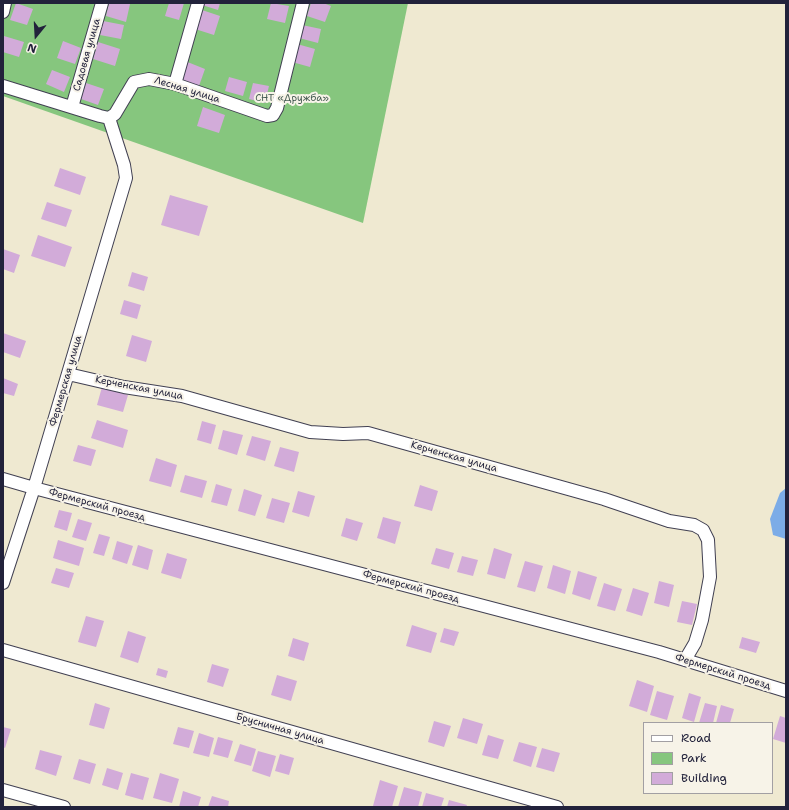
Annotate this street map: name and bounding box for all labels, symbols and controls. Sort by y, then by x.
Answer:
north arrow [16,16,56,56]
street label: Садовая улица [71,17,103,93]
text: N [26,39,39,56]
street label: Лесная улица [153,74,221,106]
park label: СНТ «Дружба» [255,92,329,104]
street label: Фермерская улица [47,334,85,428]
street label: Керченская улица [94,374,184,402]
street label: Керченская улица [409,439,499,475]
street label: Фермерский проезд [47,486,147,524]
street label: Фермерский проезд [361,568,461,606]
street label: Фермерский проезд [674,652,772,692]
street label: Брусничная улица [235,711,325,747]
legend [643,722,773,794]
text: Road [681,730,711,746]
text: Park [681,750,707,766]
text: Building [681,770,727,786]

